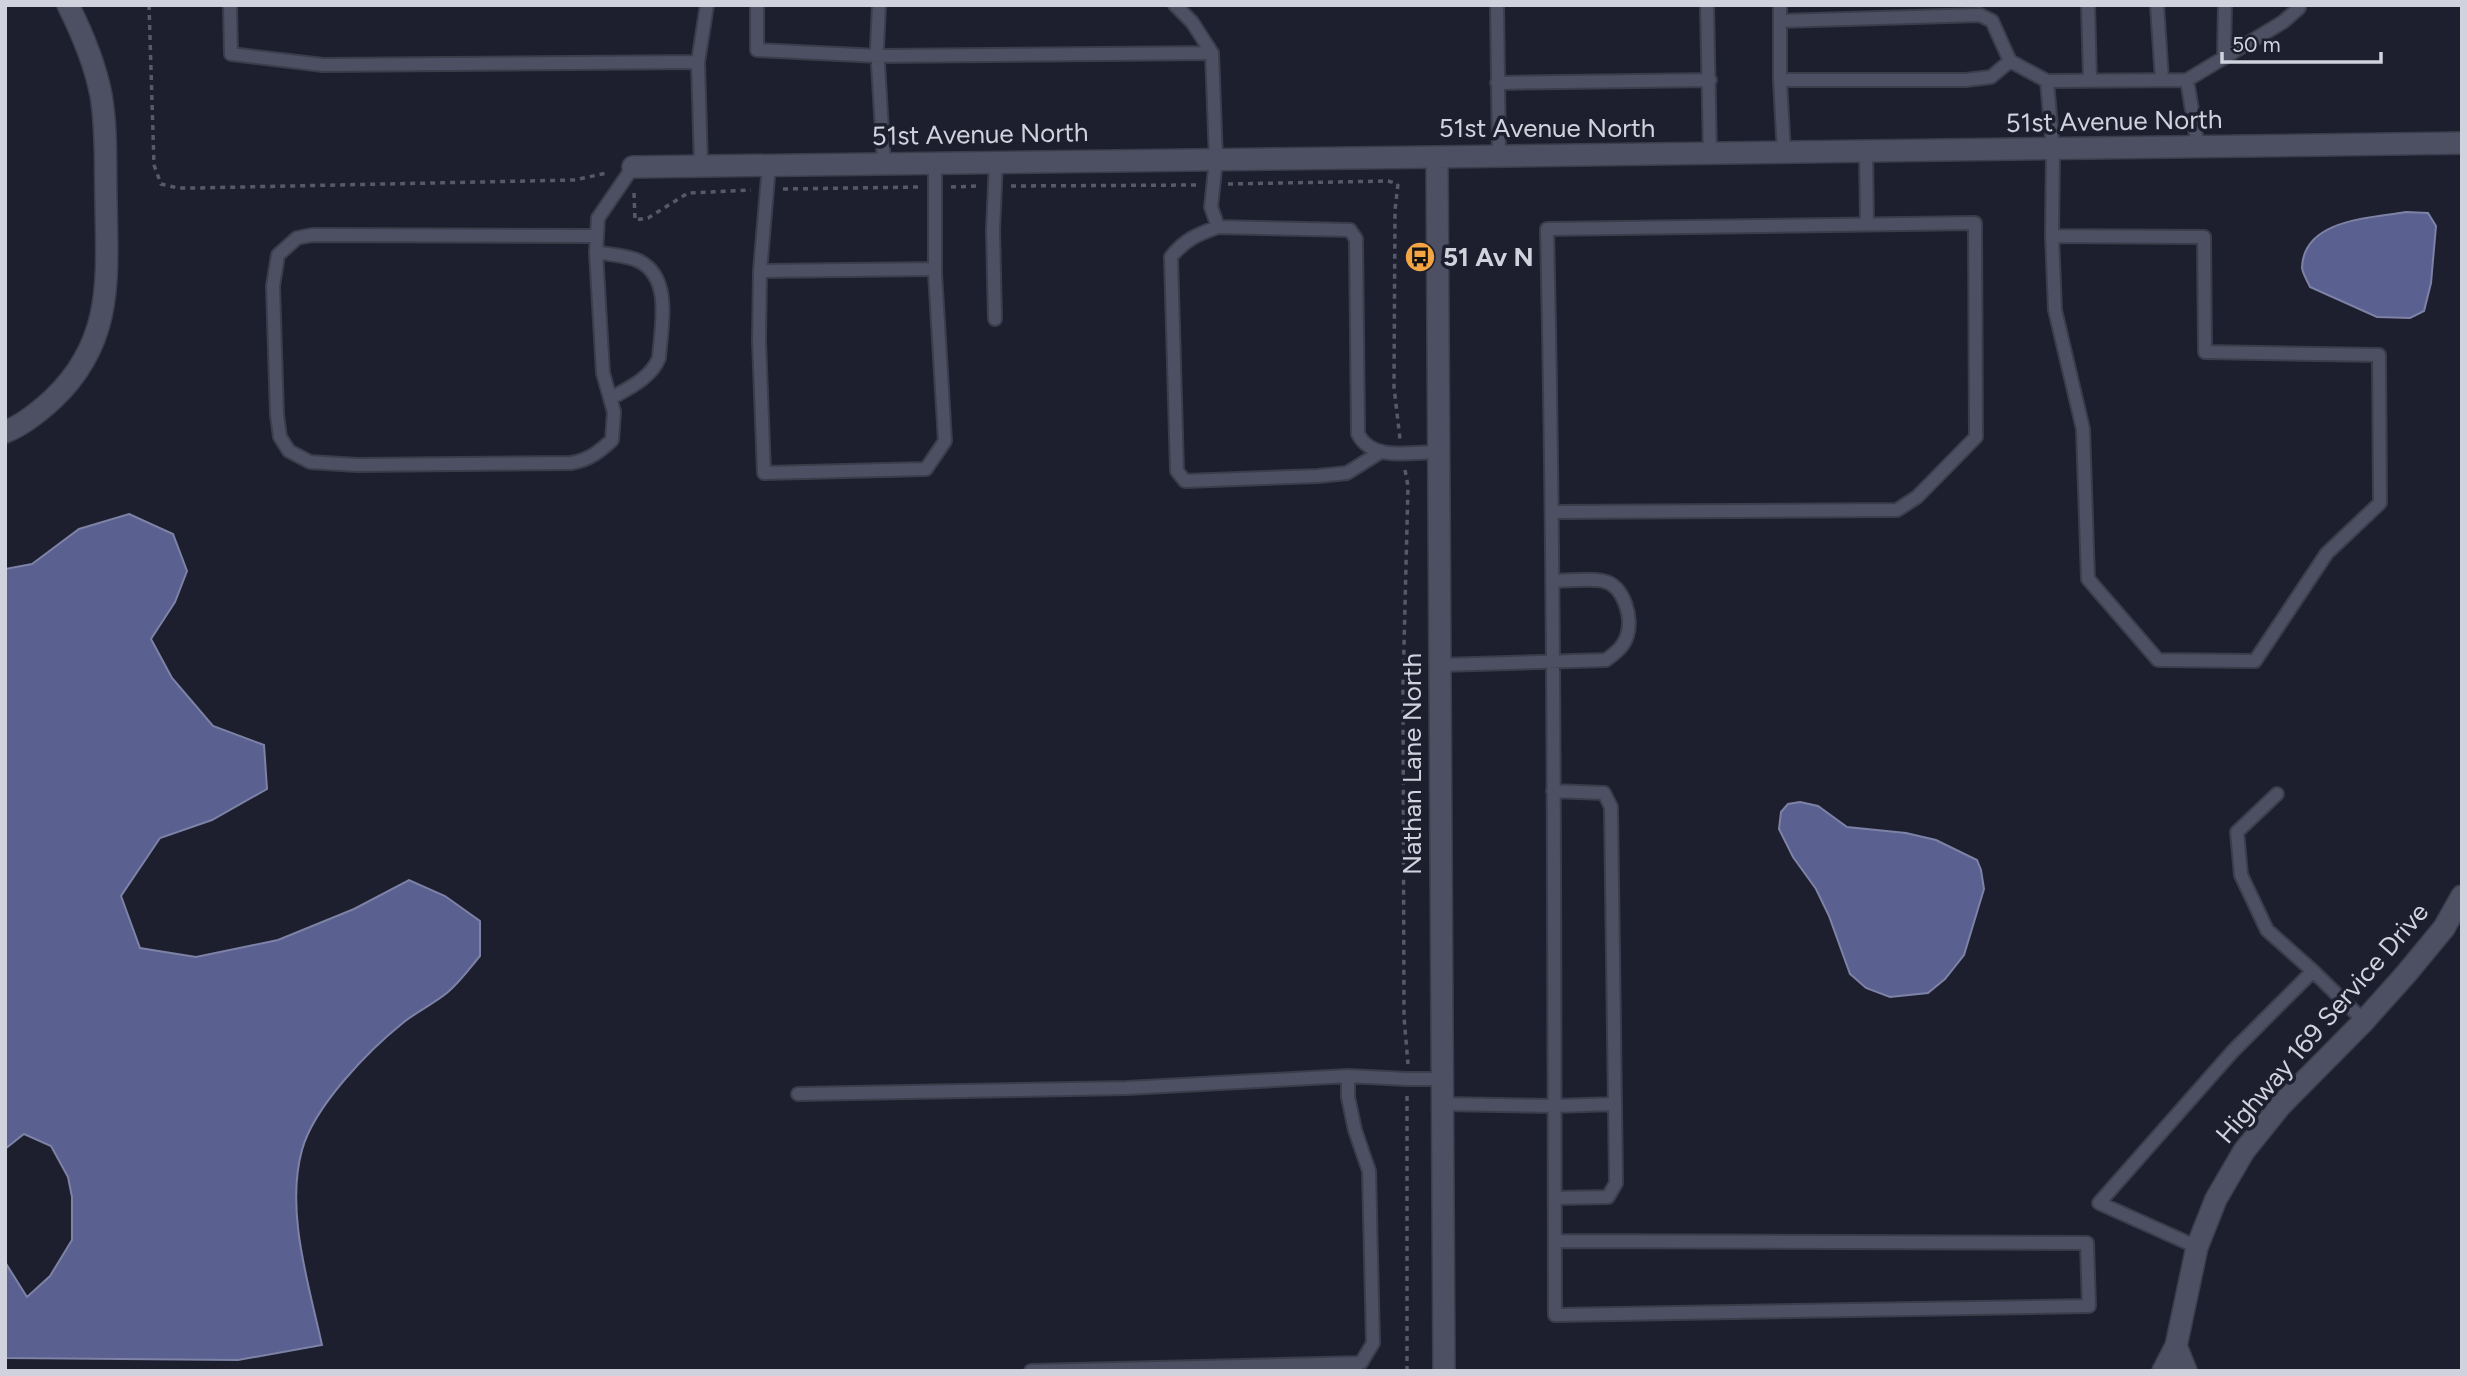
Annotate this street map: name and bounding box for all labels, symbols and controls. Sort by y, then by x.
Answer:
scale bar [2222,21,2381,65]
text: 50 m [2232,32,2281,57]
street label: 51st Avenue North [2005,103,2223,139]
street label: 51st Avenue North [1439,112,1655,144]
street label: 51st Avenue North [871,116,1089,152]
bus stop icon: 51 Av N [1403,240,1437,274]
place label: 51 Av N [1443,241,1533,273]
street label: Nathan Lane North [1396,653,1428,875]
street label: Highway 169 Service Drive [2209,896,2435,1150]

